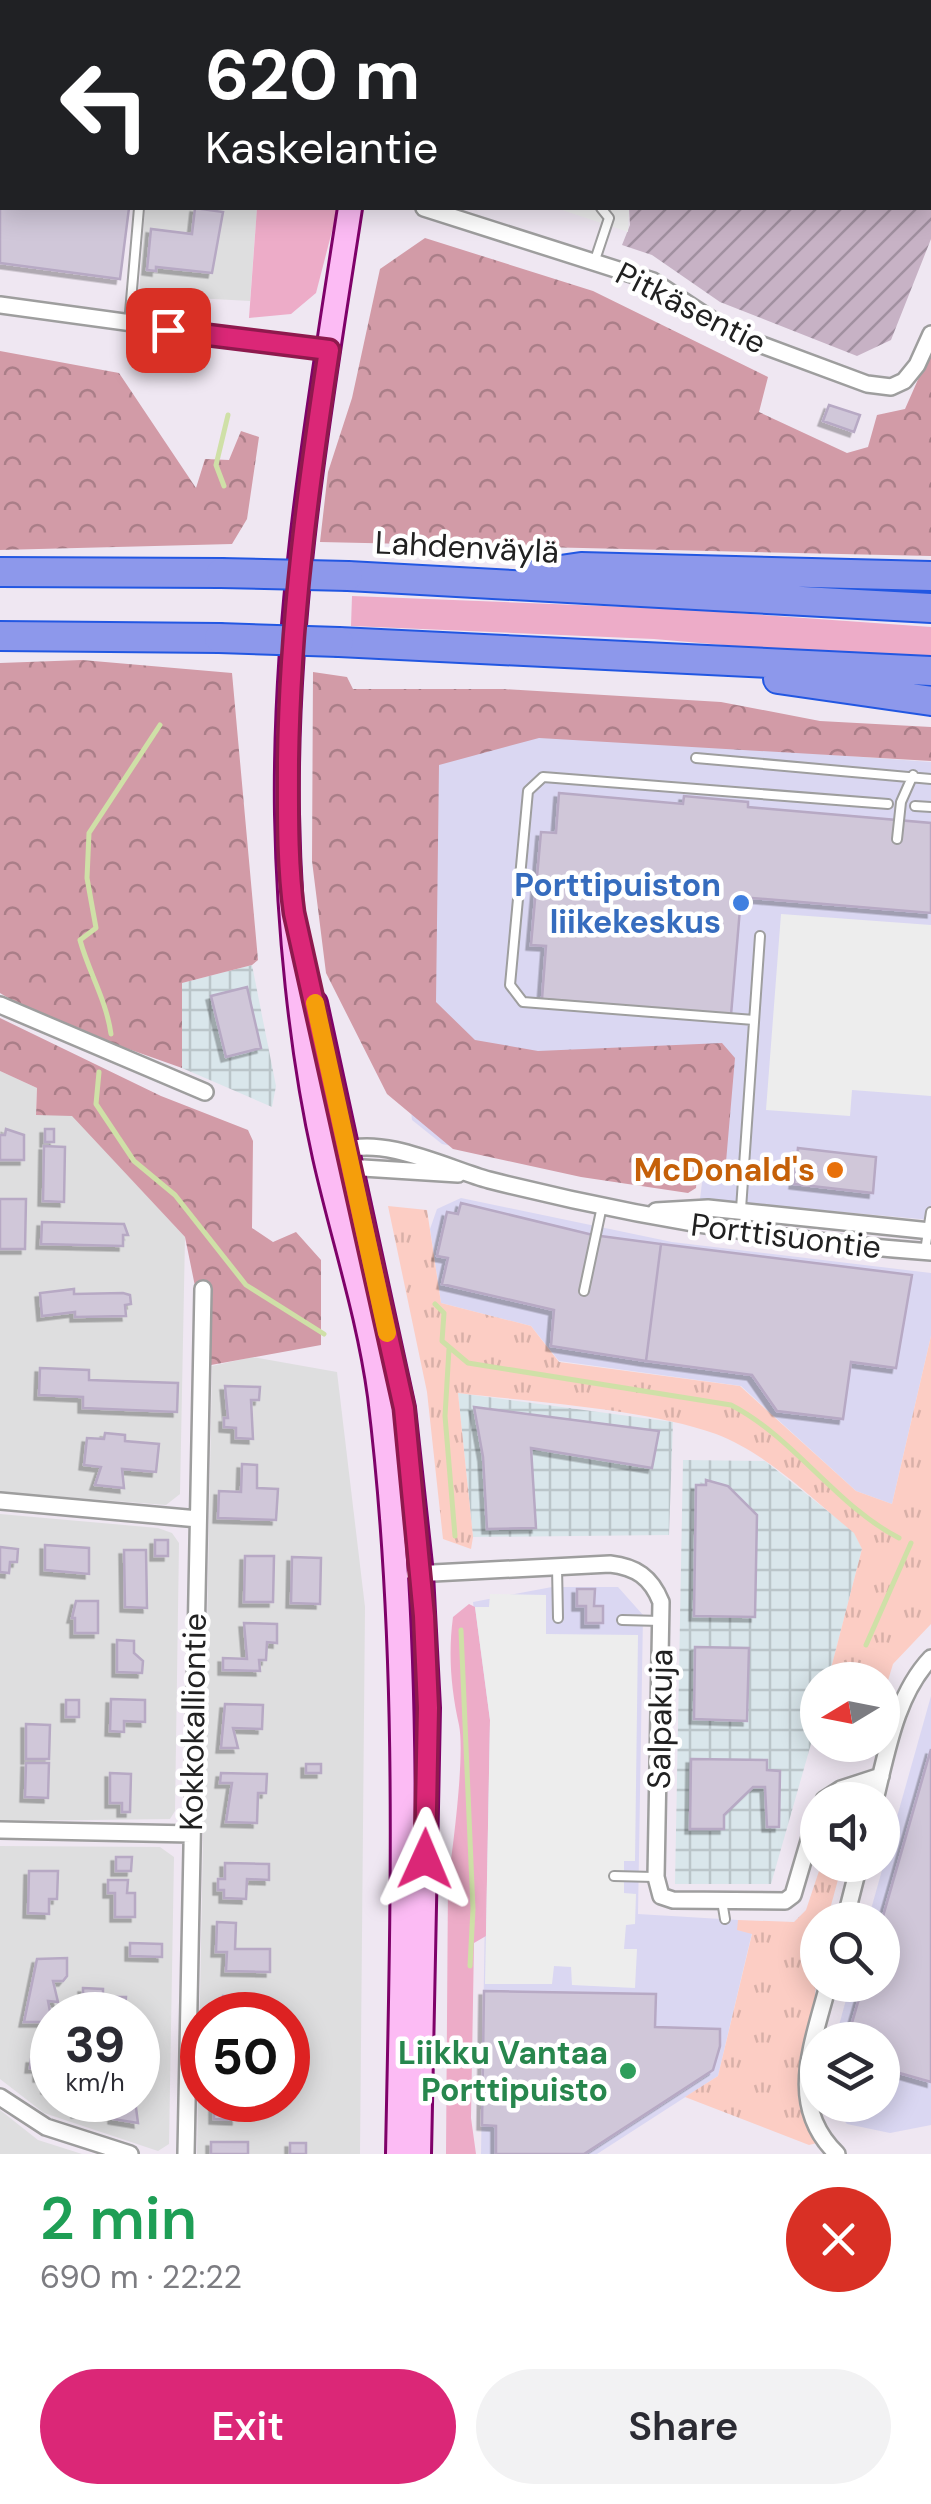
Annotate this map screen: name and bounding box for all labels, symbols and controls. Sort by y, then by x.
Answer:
text: 620 m [205,30,420,121]
icon: left [40,40,170,170]
text: Kaskelantie [205,118,438,177]
street label: Pitkäsentie [609,252,773,364]
pin [126,288,211,373]
icon: arrive [141,303,196,358]
street label: Lahdenväylä [374,521,560,573]
place label: Porttipuiston liikekeskus [514,864,721,943]
marker: Porttipuiston liikekeskus [730,892,752,914]
place label: McDonald's [634,1149,815,1191]
marker: McDonald's [824,1159,846,1181]
street label: Porttisuontie [688,1203,884,1269]
street label: Kokkokalliontie [170,1613,216,1831]
street label: Salpakuja [638,1649,682,1789]
north arrow [800,1662,900,1762]
map controls [800,1662,900,2122]
button: sound [800,1782,900,1882]
position arrow [373,1807,477,1911]
button: search [800,1902,900,2002]
speed limit sign: 50 [180,1992,310,2122]
text: 39 [65,2012,125,2078]
button: layers [800,2022,900,2122]
place label: Liikku Vantaa Porttipuisto [398,2032,608,2111]
marker: Liikku Vantaa Porttipuisto [617,2060,639,2082]
text: km/h [65,2066,125,2099]
text: 2 min [40,2179,197,2258]
button: close [786,2187,891,2292]
text: 690 m · 22:22 [40,2256,242,2298]
button: Exit [40,2369,456,2484]
button: Share [476,2369,891,2484]

